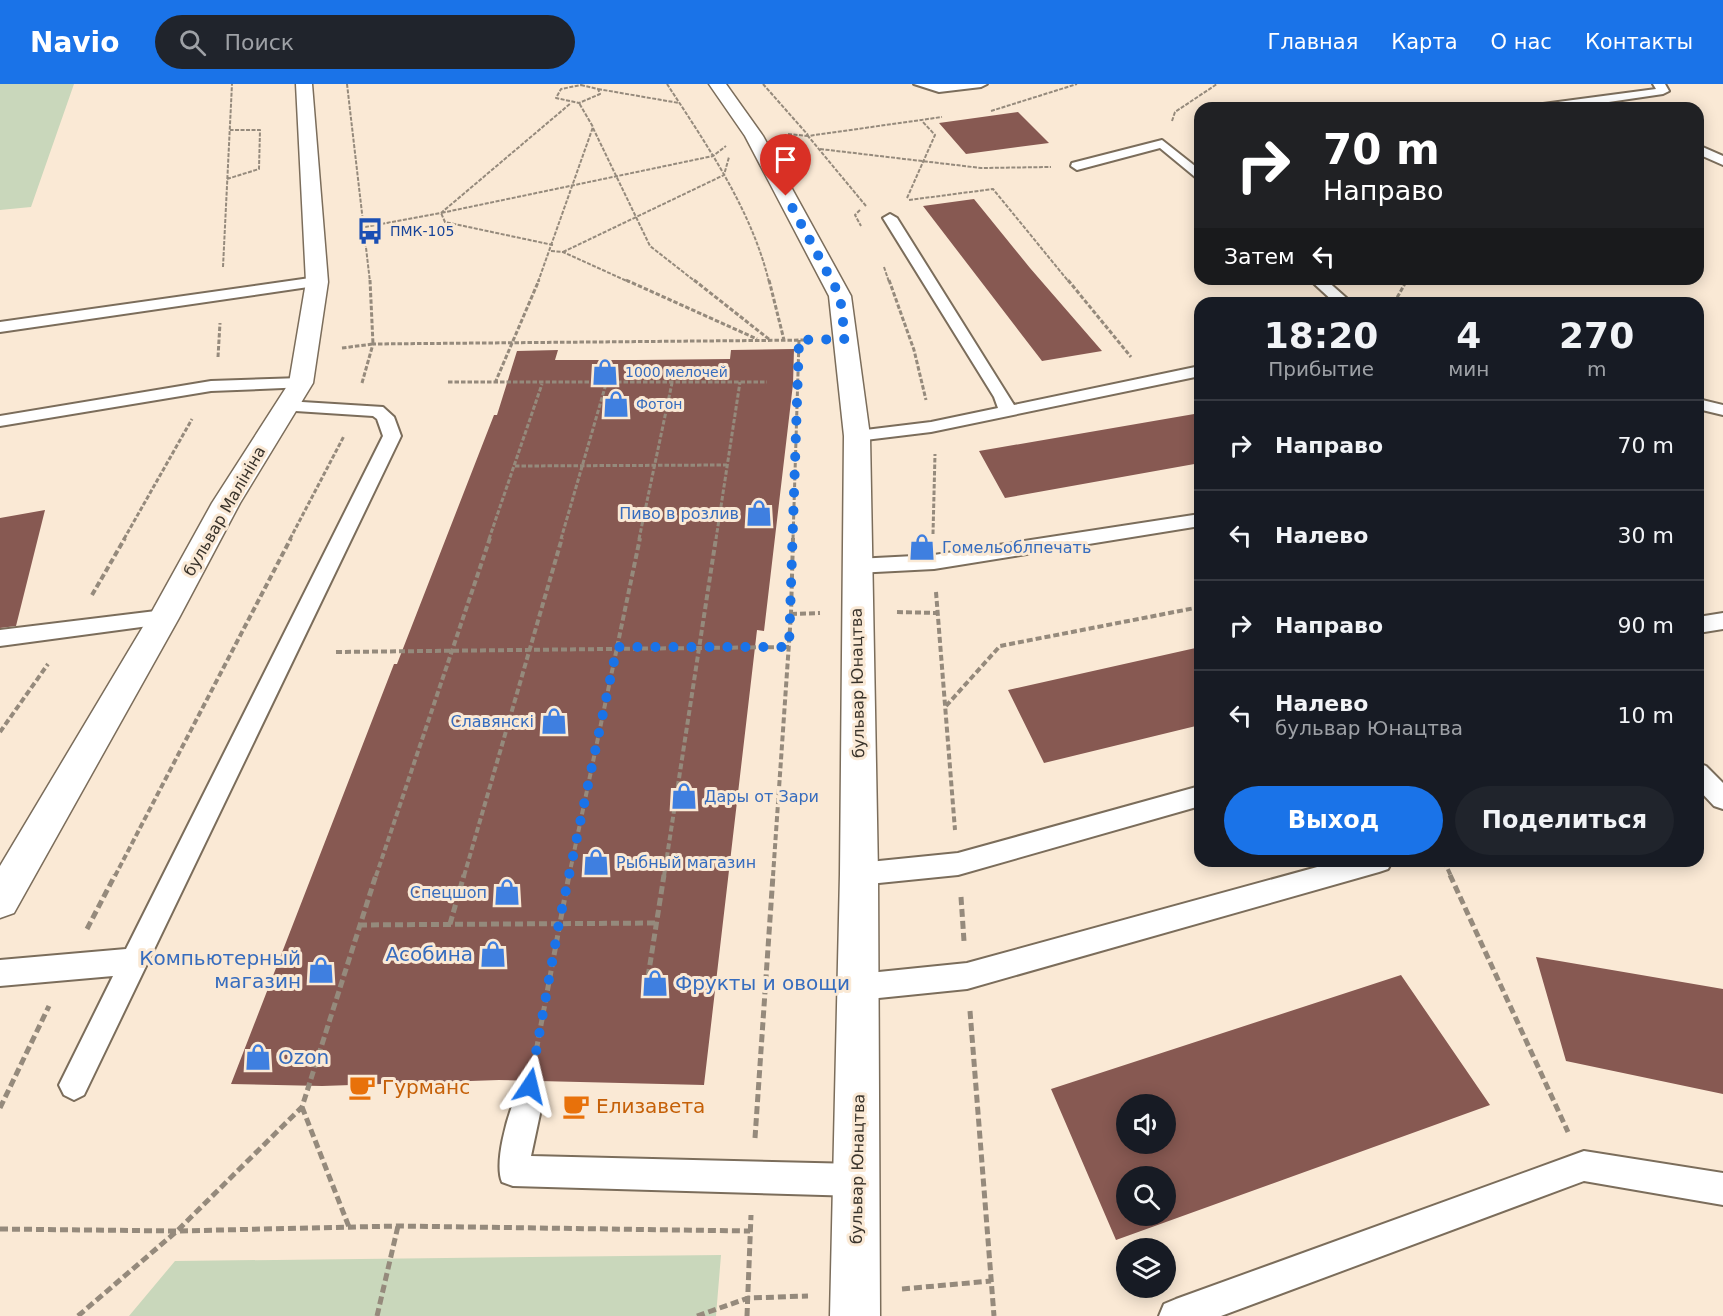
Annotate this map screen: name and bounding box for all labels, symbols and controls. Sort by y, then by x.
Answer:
search box [155,15,575,69]
text: Navio [30,26,119,59]
icon: search [176,26,209,59]
text: Поиск [224,30,294,55]
text: Главная [1268,30,1358,54]
text: Карта [1391,30,1458,54]
text: О нас [1491,30,1552,54]
text: Контакты [1585,30,1693,54]
text: 70 m [1323,125,1440,174]
icon: right [1224,126,1302,204]
pin [760,134,811,196]
icon: arrive [769,143,802,176]
text: Направо [1323,175,1444,206]
bus stop icon: ПМК-105 [355,216,385,246]
place label: ПМК-105 [390,223,454,239]
icon: left [1307,240,1340,273]
text: Затем [1224,244,1295,269]
text: 18:20 [1264,315,1378,356]
text: 4 [1456,315,1481,356]
text: 270 [1559,315,1634,356]
shop icon: 1000 мелочей [590,357,620,387]
text: Прибытие [1268,357,1374,381]
text: мин [1448,357,1489,381]
text: m [1587,357,1606,381]
place label: 1000 мелочей [625,364,728,380]
shop icon: Фотон [601,389,631,419]
place label: Фотон [636,396,683,412]
icon: right [1224,429,1257,462]
text: Направо [1275,433,1383,458]
text: 70 m [1618,433,1674,458]
street label: бульвар Малініна [179,443,269,580]
shop icon: Пиво в розлив [744,498,774,528]
place label: Пиво в розлив [619,504,739,523]
icon: left [1224,519,1257,552]
text: Налево [1275,523,1368,548]
text: 30 m [1618,523,1674,548]
shop icon: Гомельоблпечать [907,532,937,562]
place label: Гомельоблпечать [942,538,1091,557]
street label: бульвар Юнацтва [847,608,868,758]
icon: right [1224,609,1257,642]
text: Направо [1275,613,1383,638]
text: 90 m [1618,613,1674,638]
text: Налево [1275,691,1368,716]
icon: left [1224,699,1257,732]
text: 10 m [1618,703,1674,728]
shop icon: Славянскі [539,706,569,736]
place label: Славянскі [450,712,534,731]
text: бульвар Юнацтва [1275,716,1463,740]
shop icon: Дары от Зари [669,781,699,811]
button: Выход [1224,786,1443,855]
button: Поделиться [1455,786,1674,855]
place label: Дары от Зари [704,787,819,806]
shop icon: Рыбный магазин [581,847,611,877]
place label: Рыбный магазин [616,853,756,872]
shop icon: Спецшоп [492,877,522,907]
place label: Спецшоп [410,883,487,902]
shop icon: Асобина [478,939,508,969]
place label: Асобина [385,942,473,966]
place label: Компьютерный магазин [139,946,301,993]
shop icon: Компьютерный магазин [306,955,336,985]
shop icon: Фрукты и овощи [640,968,670,998]
place label: Фрукты и овощи [675,971,850,995]
shop icon: Ozon [243,1042,273,1072]
place label: Ozon [278,1045,329,1069]
position arrow [498,1054,562,1118]
cafe icon: Гурманс [347,1072,377,1102]
place label: Гурманс [382,1075,470,1099]
cafe icon: Елизавета [561,1091,591,1121]
place label: Елизавета [596,1094,705,1118]
street label: бульвар Юнацтва [847,1094,868,1244]
map controls [1116,1094,1176,1298]
button: sound [1116,1094,1176,1154]
button: search [1116,1166,1176,1226]
button: layers [1116,1238,1176,1298]

